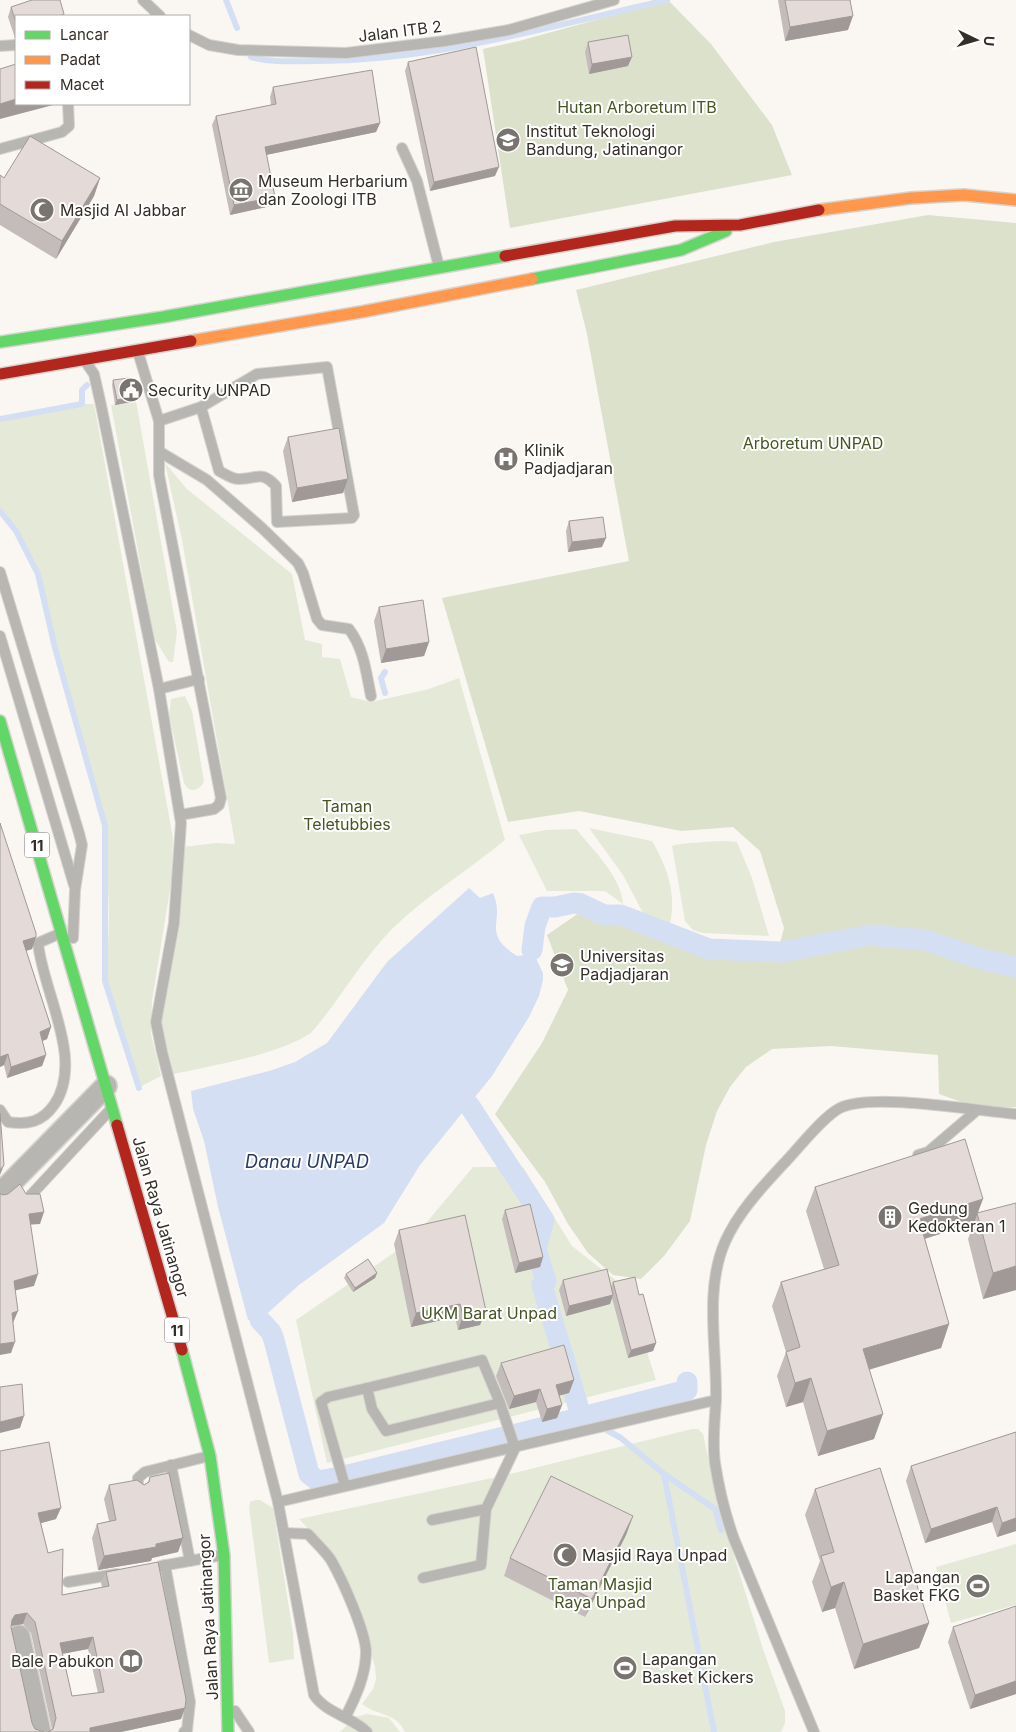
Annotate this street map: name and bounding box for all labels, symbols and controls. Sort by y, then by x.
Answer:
legend [15,15,190,105]
north arrow [951,15,1001,65]
street label: Jalan ITB 2 [357,16,443,46]
text: Lancar [60,25,109,44]
text: U [981,35,998,47]
text: Padat [60,50,101,69]
text: Macet [60,75,104,94]
park label: Hutan Arboretum ITB [557,97,717,117]
place label: Institut Teknologi Bandung, Jatinangor [526,121,683,159]
school or university icon: Institut Teknologi Bandung, Jatinangor [495,127,521,153]
place label: Museum Herbarium dan Zoologi ITB [258,171,408,209]
museum icon: Museum Herbarium dan Zoologi ITB [228,177,254,203]
mosque icon: Masjid Al Jabbar [29,197,55,223]
place label: Masjid Al Jabbar [60,200,186,220]
public building icon: Security UNPAD [118,377,144,403]
place label: Security UNPAD [148,380,271,400]
park label: Arboretum UNPAD [743,433,883,453]
place label: Klinik Padjadjaran [524,440,613,478]
hospital icon: Klinik Padjadjaran [493,446,519,472]
park label: Taman Teletubbies [303,796,391,834]
road number: 11 [24,832,50,858]
place label: Universitas Padjadjaran [580,946,669,984]
school or university icon: Universitas Padjadjaran [549,952,575,978]
street label: Jalan Raya Jatinangor [128,1134,194,1300]
water label: Danau UNPAD [245,1151,369,1172]
place label: Gedung Kedokteran 1 [908,1198,1006,1236]
building icon: Gedung Kedokteran 1 [877,1204,903,1230]
park label: UKM Barat Unpad [421,1303,557,1323]
road number: 11 [164,1318,190,1342]
street label: Jalan Raya Jatinangor [194,1533,222,1701]
mosque icon: Masjid Raya Unpad [552,1542,578,1568]
place label: Masjid Raya Unpad [582,1545,727,1565]
place label: Lapangan Basket FKG [873,1567,960,1605]
sports icon: Lapangan Basket FKG [965,1573,991,1599]
park label: Taman Masjid Raya Unpad [548,1574,652,1612]
library icon: Bale Pabukon [118,1648,144,1674]
place label: Lapangan Basket Kickers [642,1649,754,1687]
place label: Bale Pabukon [11,1651,114,1671]
sports icon: Lapangan Basket Kickers [612,1655,638,1681]

